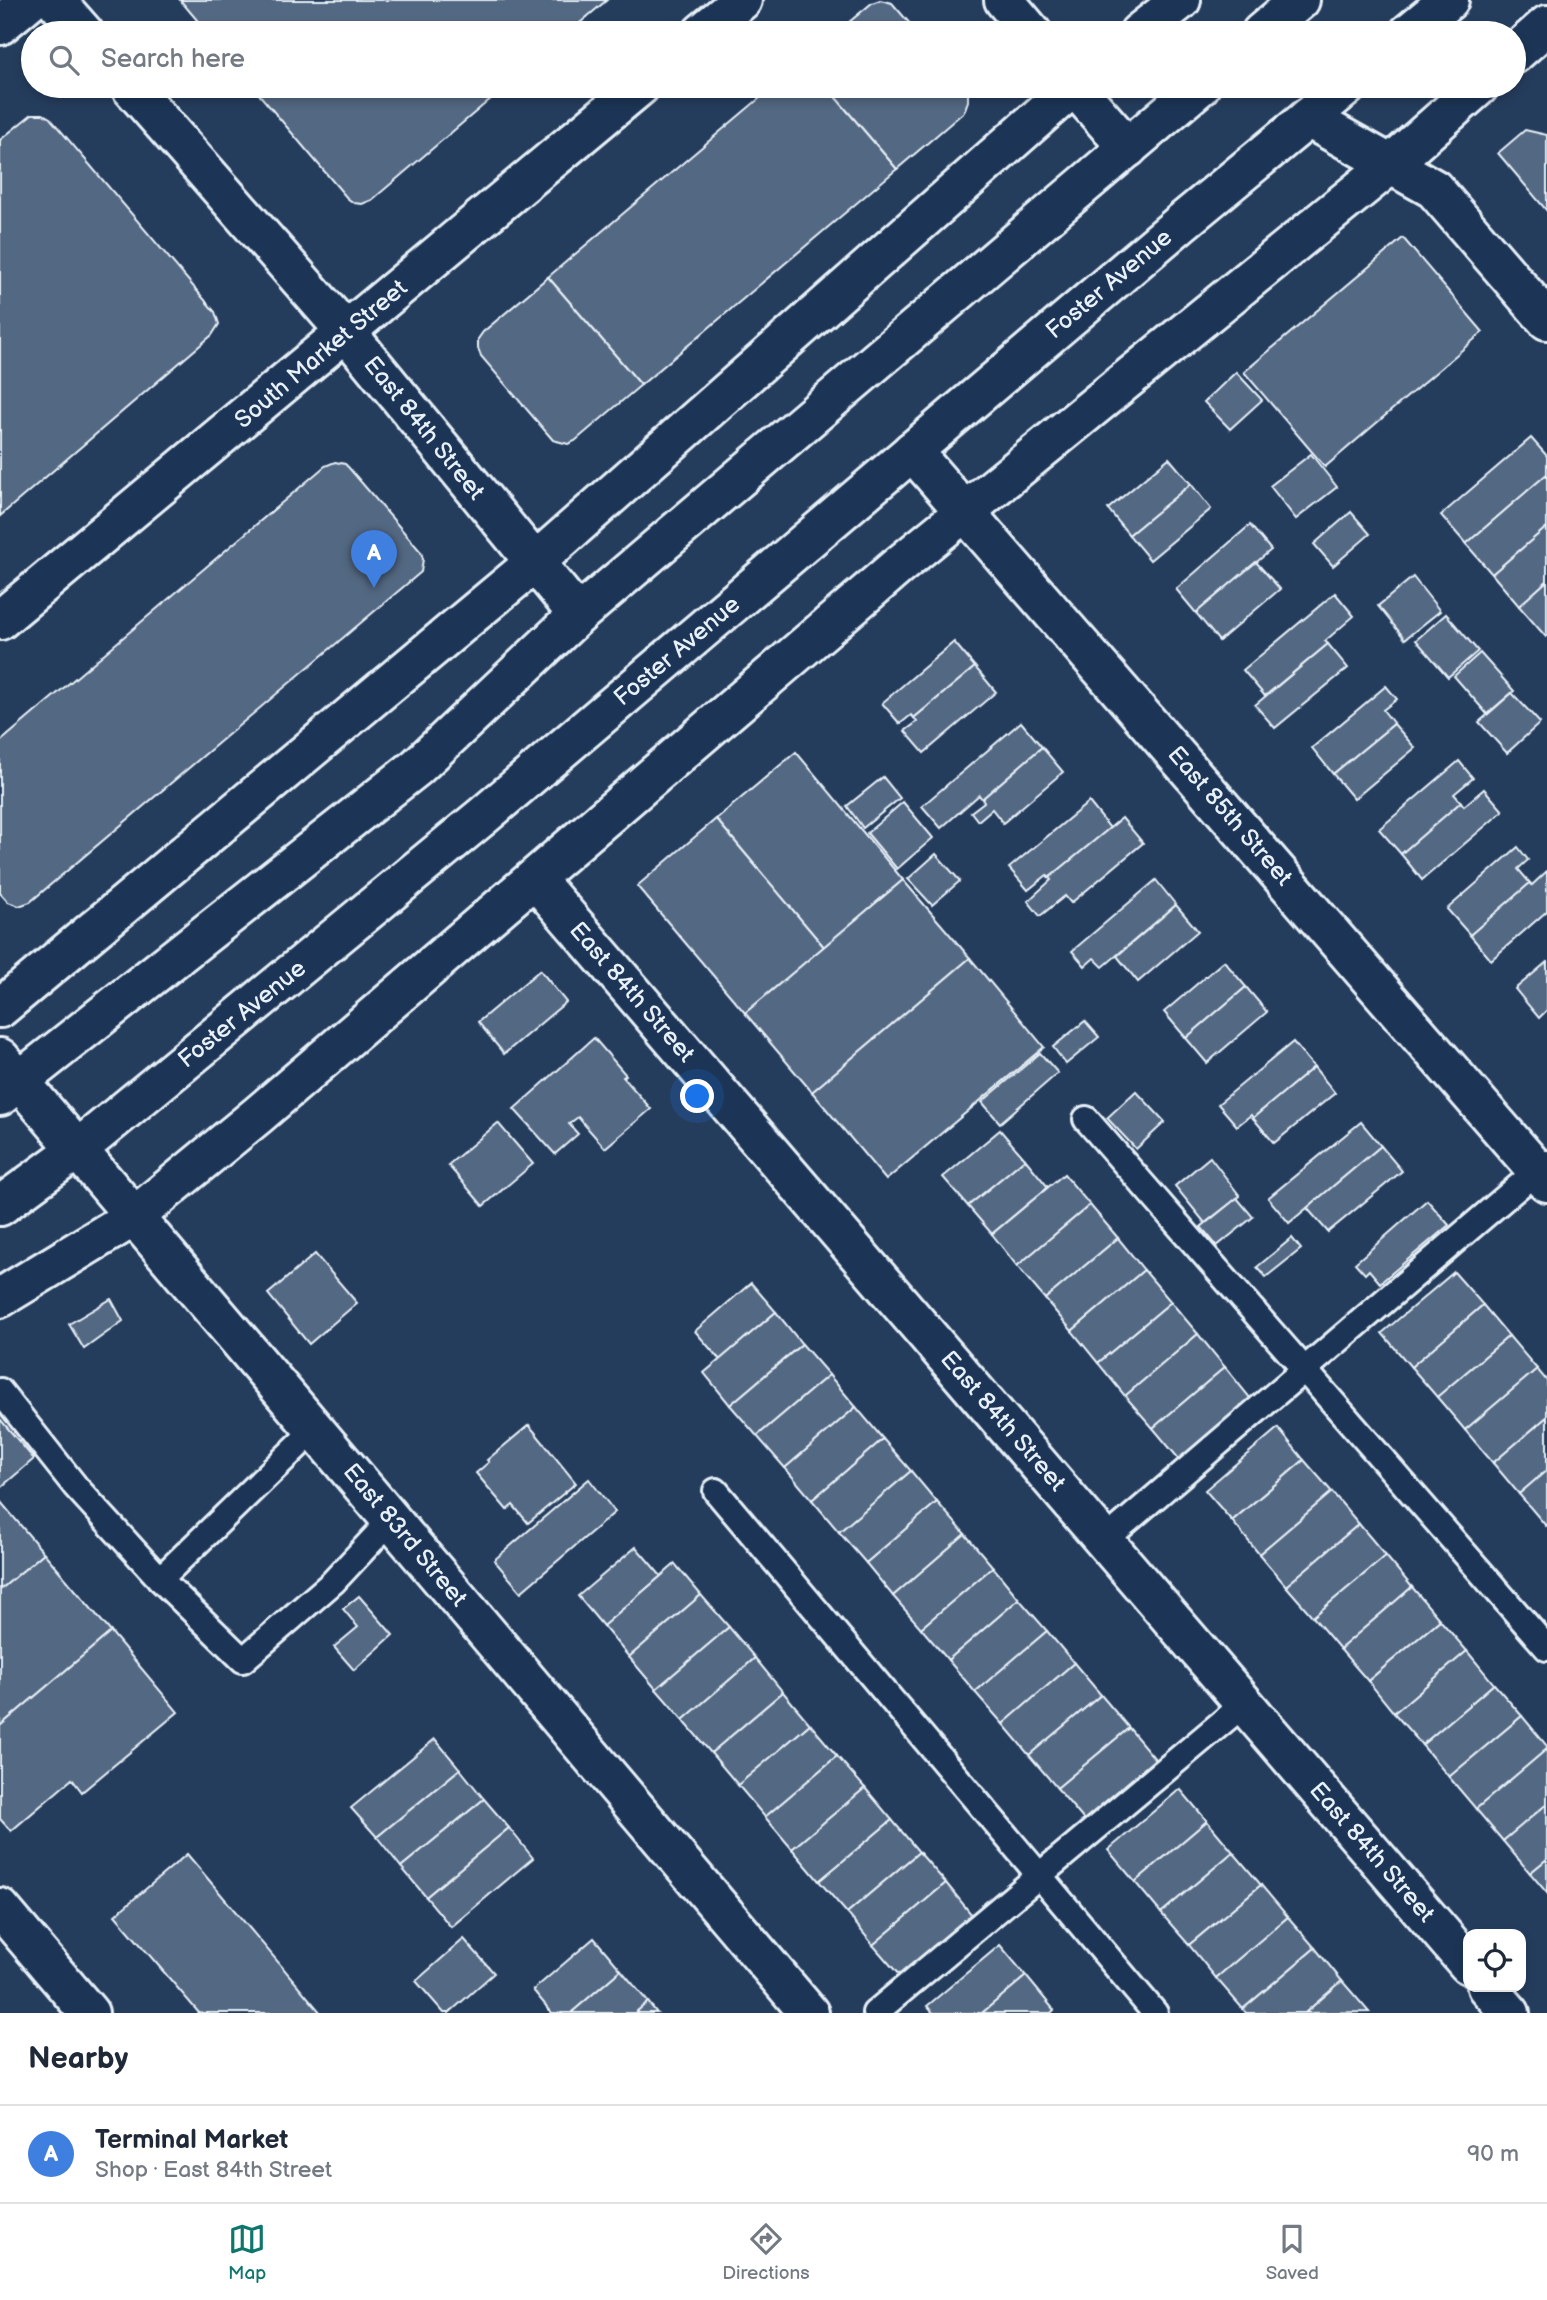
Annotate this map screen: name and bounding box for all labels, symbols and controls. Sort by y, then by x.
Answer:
search box [21,21,1526,98]
icon: search [45,41,83,79]
text: Search here [101,44,245,75]
street label: Foster Avenue [1040,223,1178,345]
street label: South Market Street [229,273,414,435]
street label: East 84th Street [357,350,491,506]
pin: A [351,530,397,588]
street label: Foster Avenue [608,590,746,712]
street label: East 85th Street [1162,740,1299,892]
street label: East 84th Street [563,916,701,1069]
street label: Foster Avenue [172,954,312,1074]
your location [680,1079,714,1113]
street label: East 84th Street [934,1345,1072,1498]
street label: East 83rd Street [337,1458,474,1613]
street label: East 84th Street [1303,1776,1441,1929]
map controls [1463,1929,1526,1992]
button: locate [1463,1929,1526,1992]
text: Nearby [28,2041,128,2077]
text: Terminal Market [95,2125,288,2156]
text: A [44,2140,58,2168]
text: 90 m [1467,2140,1519,2168]
text: Shop · East 84th Street [95,2156,332,2184]
tab: Map [228,2220,266,2285]
tab: Directions [722,2220,810,2285]
tab: Saved [1266,2220,1319,2285]

